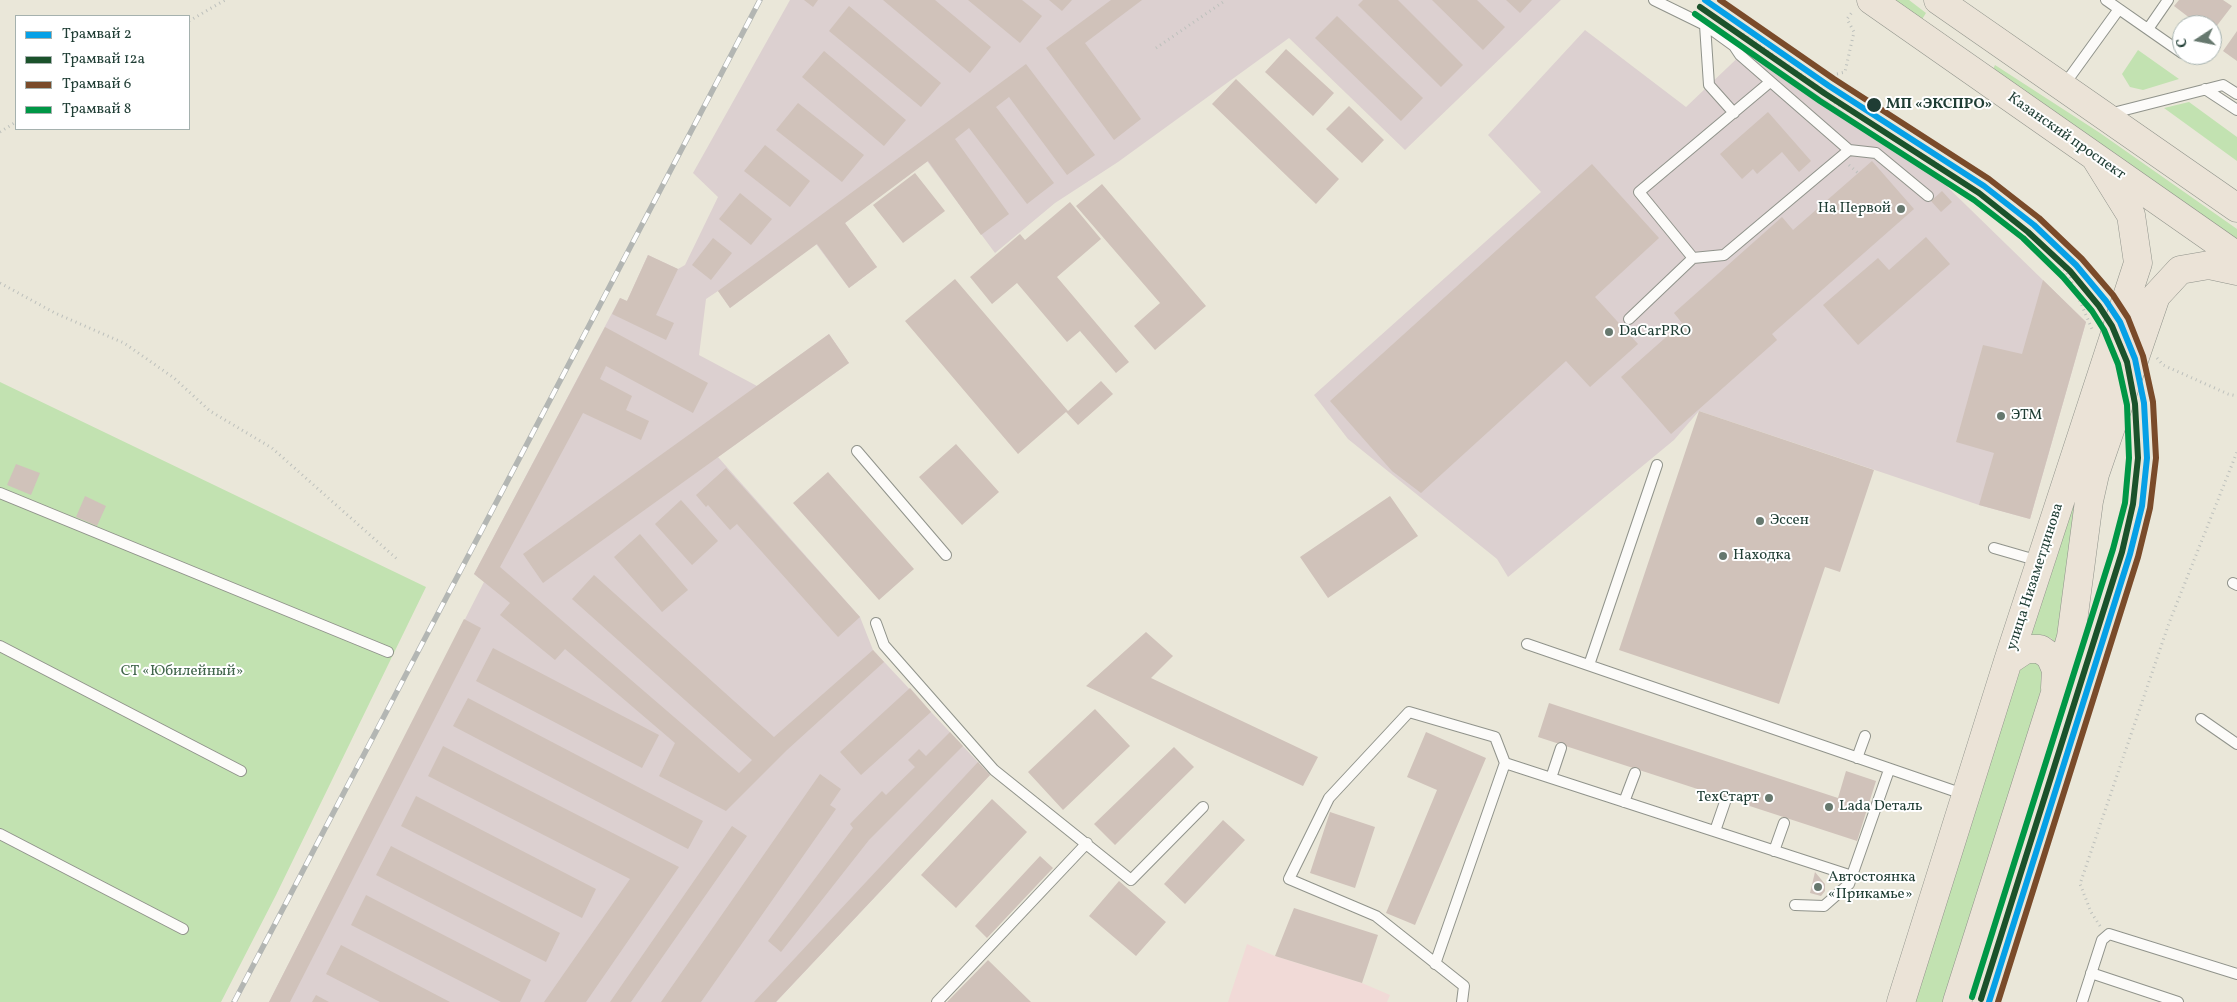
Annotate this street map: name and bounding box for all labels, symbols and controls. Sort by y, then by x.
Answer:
legend [15,15,190,130]
north arrow [2172,15,2222,65]
text: Трамвай 2 [62,24,132,45]
text: С [2173,37,2193,49]
text: Трамвай 12а [62,49,145,70]
text: Трамвай 6 [62,74,131,95]
street label: Казанский проспект [2003,89,2129,185]
marker: МП «ЭКСПРО» [1865,96,1883,114]
place label: МП «ЭКСПРО» [1886,96,1992,114]
text: Трамвай 8 [62,99,131,120]
place label: На Первой [1818,200,1891,218]
marker: На Первой [1895,203,1907,215]
place label: DaCarPRO [1619,323,1691,341]
marker: DaCarPRO [1603,326,1615,338]
place label: ЭТМ [2011,407,2042,425]
marker: ЭТМ [1995,410,2007,422]
street label: улица Низаметдинова [2004,501,2068,653]
place label: Эссен [1770,512,1809,530]
marker: Эссен [1754,515,1766,527]
place label: Находка [1733,547,1791,565]
marker: Находка [1717,550,1729,562]
park label: СТ «Юбилейный» [121,663,243,681]
place label: ТехСтарт [1697,789,1759,807]
marker: ТехСтарт [1763,792,1775,804]
place label: Lada Dеталь [1839,798,1923,816]
marker: Lada Dеталь [1823,801,1835,813]
place label: Автостоянка «Прикамье» [1828,869,1916,904]
marker: Автостоянка «Прикамье» [1812,881,1824,893]

